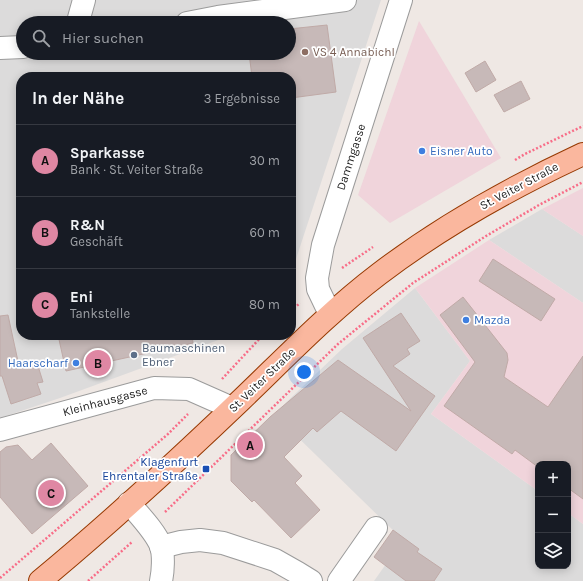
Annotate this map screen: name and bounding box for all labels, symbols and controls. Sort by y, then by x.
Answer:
search box [16,16,296,60]
icon: search [30,27,52,49]
text: Hier suchen [62,29,144,47]
place label: VS 4 Annabichl [313,45,395,59]
marker: VS 4 Annabichl [300,47,310,57]
text: In der Nähe [32,88,124,108]
text: 3 Ergebnisse [204,91,280,106]
street label: Dammgasse [334,122,368,192]
text: Sparkasse [70,144,145,162]
place label: Eisner Auto [430,144,492,158]
marker: Eisner Auto [417,146,427,156]
text: A [41,153,49,168]
text: 30 m [249,153,280,168]
street label: St. Veiter Straße [477,159,561,213]
text: Bank · St. Veiter Straße [70,162,203,177]
text: R&N [70,216,105,234]
text: B [41,225,49,240]
text: 60 m [250,225,280,240]
text: Geschäft [70,234,123,249]
text: Eni [70,288,93,306]
text: C [41,297,49,312]
text: 80 m [249,297,280,312]
text: Tankstelle [70,306,130,321]
place label: Mazda [474,313,510,327]
marker: Mazda [461,315,471,325]
place label: Baumaschinen Ebner [142,341,225,369]
street label: St. Veiter Straße [226,345,298,415]
pin: B [85,348,111,378]
marker: Baumaschinen Ebner [129,350,139,360]
place label: Haarscharf [8,356,69,370]
marker: Haarscharf [71,358,81,368]
your location [294,362,314,382]
street label: Kleinhausgasse [61,383,149,419]
pin: A [237,430,263,460]
place label: Klagenfurt Ehrentaler Straße [102,455,198,483]
map controls [535,461,571,569]
button: + [535,461,571,497]
marker: Klagenfurt Ehrentaler Straße [201,464,211,474]
pin: C [38,478,64,508]
button: − [535,497,571,533]
button: layers [535,533,571,569]

